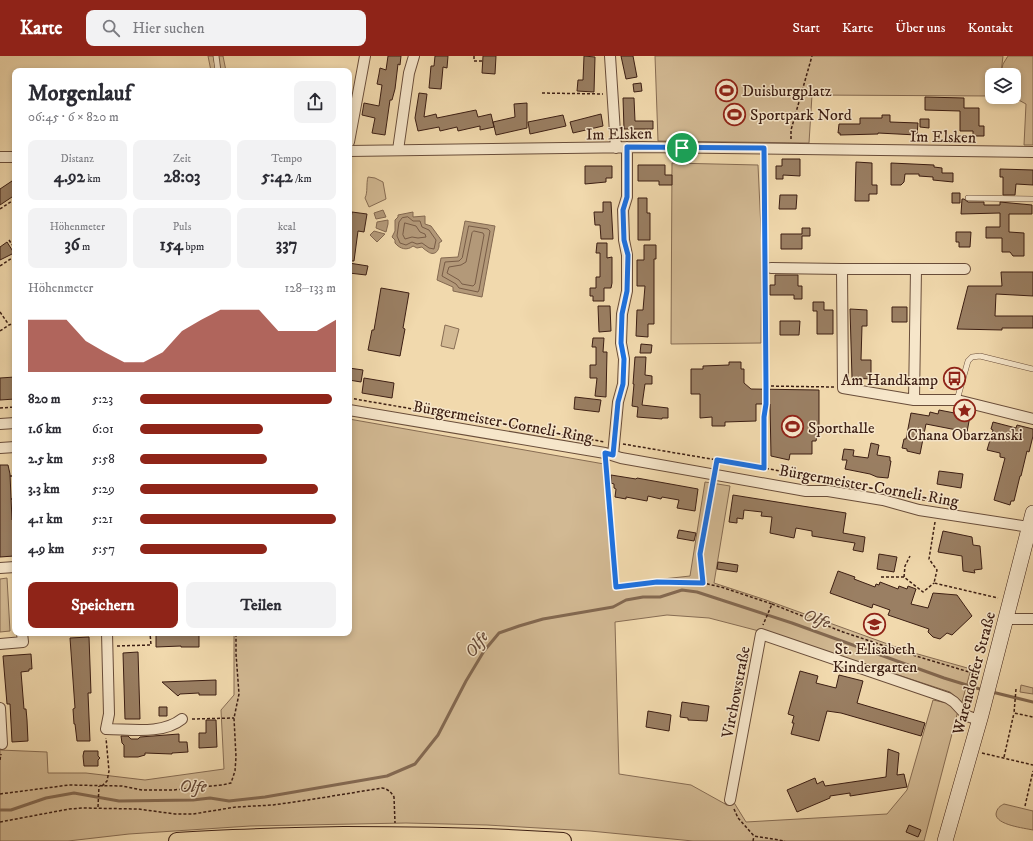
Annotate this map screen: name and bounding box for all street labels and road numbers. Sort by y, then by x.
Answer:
street label: Im Elsken [586,123,653,145]
street label: Im Elsken [910,126,977,148]
street label: Bürgermeister-Corneli-Ring [411,396,594,448]
street label: Bürgermeister-Corneli-Ring [777,460,960,512]
street label: Warendorfer Straße [948,609,1000,738]
street label: Virchowstraße [717,644,755,741]

